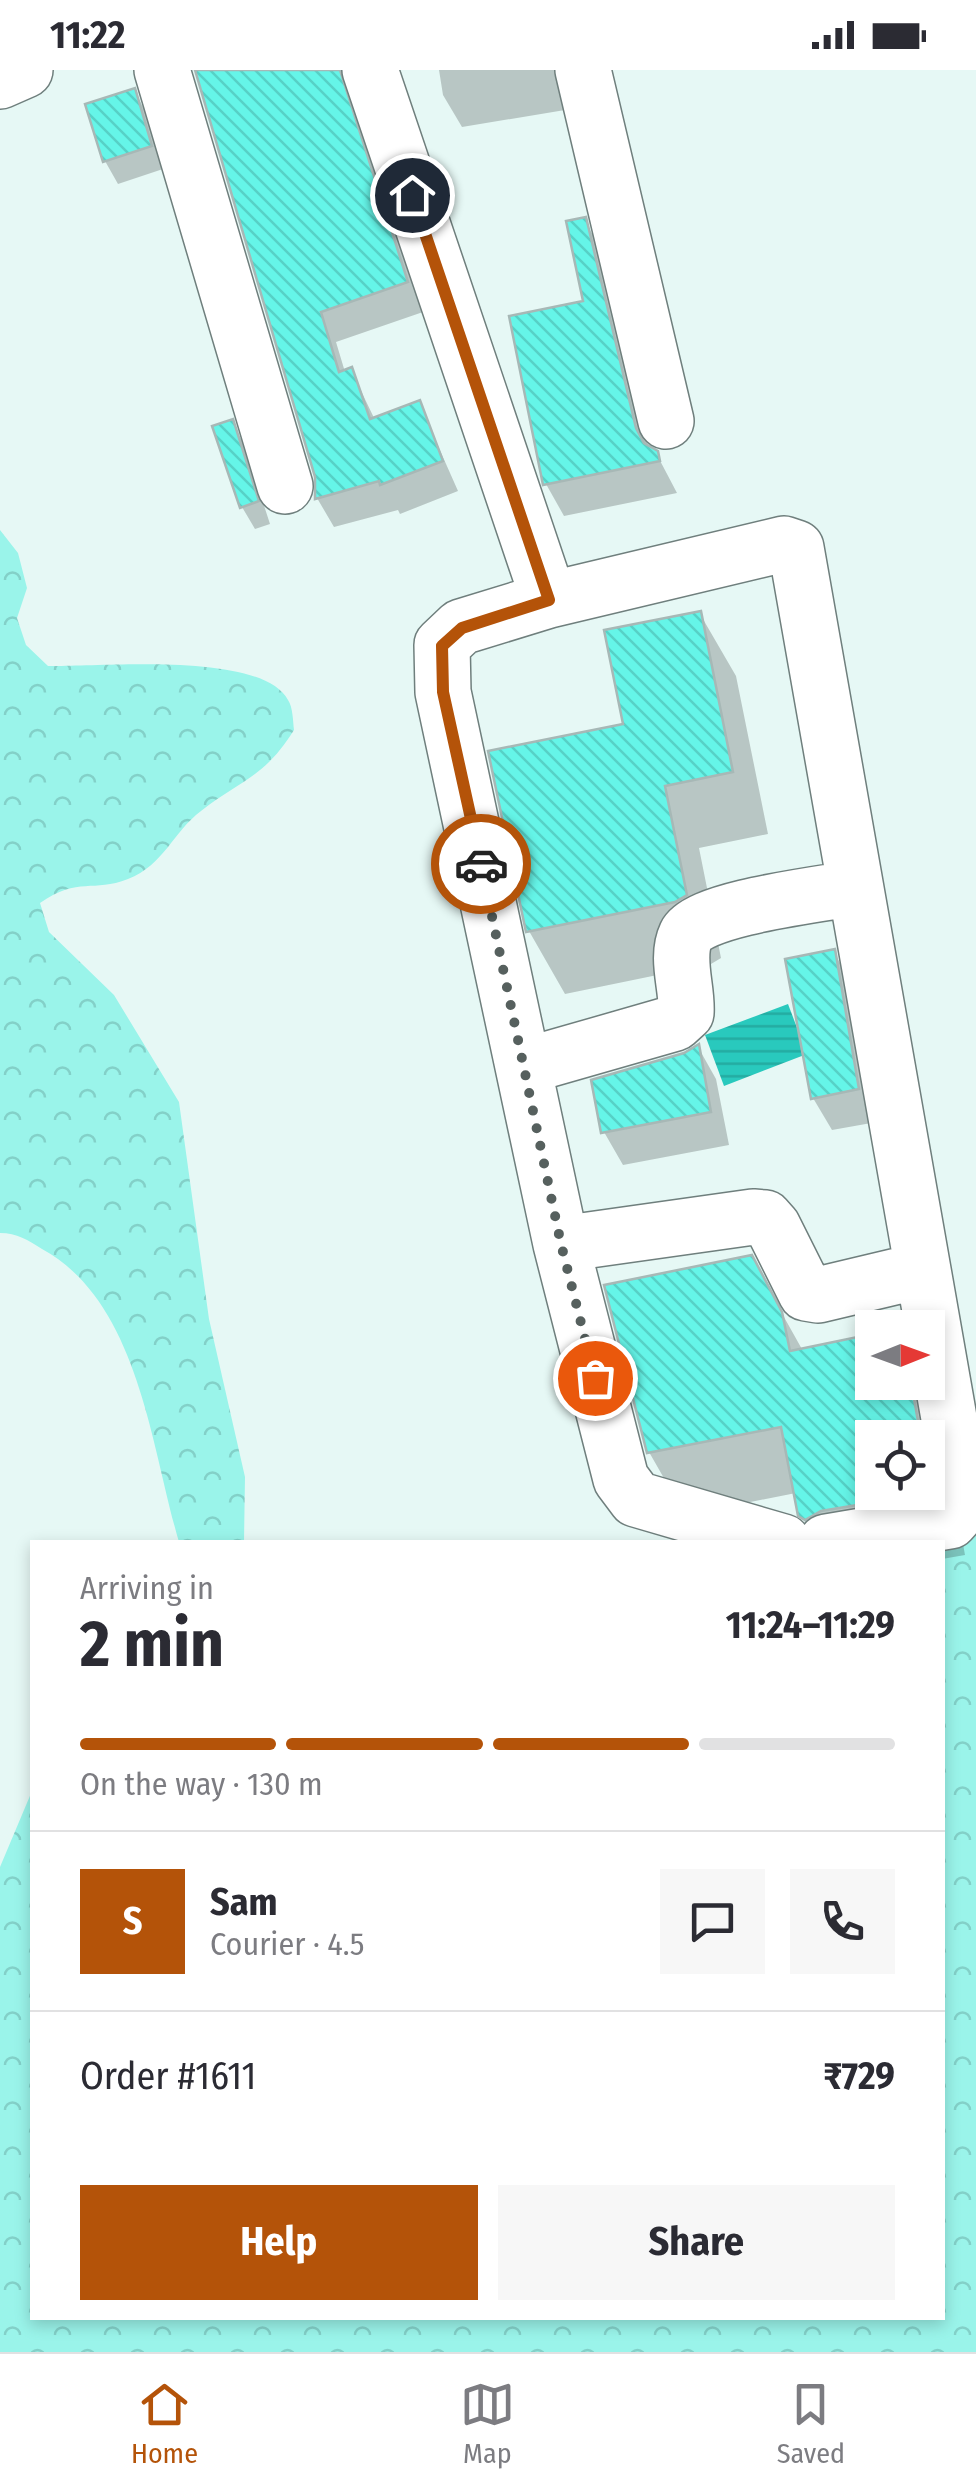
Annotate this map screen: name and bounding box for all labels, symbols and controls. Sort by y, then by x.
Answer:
text: 11:22 [50,12,125,58]
pin [370,153,455,238]
icon: home [385,168,440,223]
courier [431,814,531,914]
icon: car [454,837,509,892]
north arrow [855,1310,945,1400]
map controls [855,1310,945,1510]
pin [553,1336,638,1421]
icon: bag [568,1351,623,1406]
button: locate [855,1420,945,1510]
text: Arriving in [80,1569,214,1607]
text: 11:24–11:29 [726,1602,895,1648]
text: 2 min [80,1605,224,1683]
text: On the way · 130 m [80,1765,323,1803]
button: chat [660,1869,765,1974]
button: phone [790,1869,895,1974]
text: Sam [210,1879,278,1925]
text: S [123,1898,142,1944]
text: Courier · 4.5 [210,1925,365,1963]
text: Order #1611 [80,2053,256,2099]
text: ₹729 [823,2053,895,2099]
button: Help [80,2185,478,2300]
button: Share [498,2185,895,2300]
tab: Home [131,2377,198,2470]
tab: Map [460,2377,515,2470]
tab: Saved [777,2377,845,2470]

